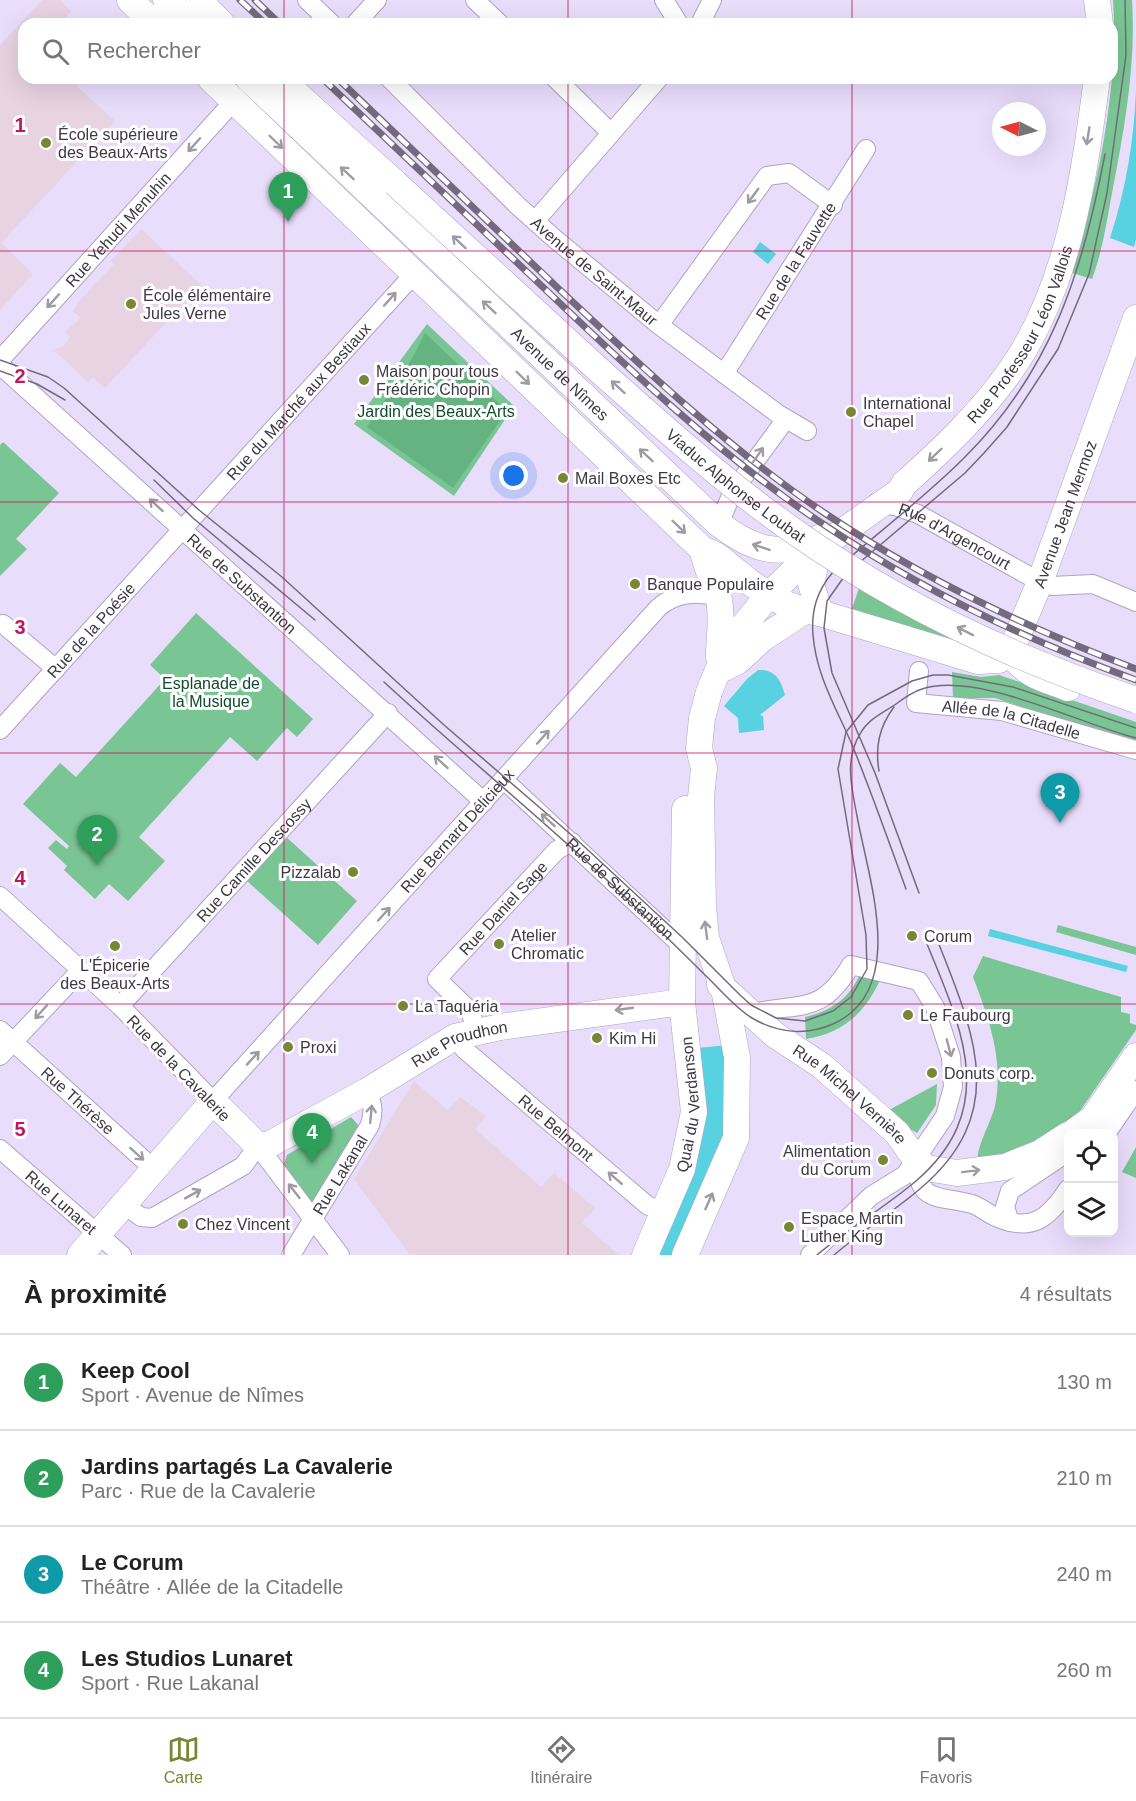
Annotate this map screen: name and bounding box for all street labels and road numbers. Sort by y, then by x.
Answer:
street label: Rue Yehudi Menuhin [62,169,174,290]
street label: Rue de la Fauvette [753,199,839,323]
street label: Avenue de Saint-Maur [528,214,661,329]
street label: Rue Professeur Léon Vallois [964,244,1075,427]
street label: Rue du Marché aux Bestiaux [223,320,374,483]
street label: Avenue de Nîmes [508,324,612,424]
street label: Viaduc Alphonse Loubat [663,426,809,546]
street label: Avenue Jean Mermoz [1031,438,1100,590]
street label: Rue d'Argencourt [896,500,1014,573]
street label: Rue de Substantion [184,530,300,637]
street label: Rue de la Poésie [44,579,138,681]
street label: Allée de la Citadelle [941,697,1082,742]
street label: Rue Bernard Délicieux [397,766,517,896]
street label: Rue Camille Descossy [193,795,315,925]
street label: Rue de Substantion [563,835,677,943]
street label: Rue Daniel Sage [456,858,551,959]
street label: Rue de la Cavalerie [124,1012,234,1125]
street label: Rue Proudhon [408,1018,509,1071]
street label: Quai du Verdanson [674,1036,703,1174]
street label: Rue Michel Vernière [790,1041,910,1147]
street label: Rue Thérèse [38,1064,118,1138]
street label: Rue Belmont [515,1091,597,1165]
street label: Rue Lakanal [310,1132,371,1218]
street label: Rue Lunaret [22,1167,100,1238]

